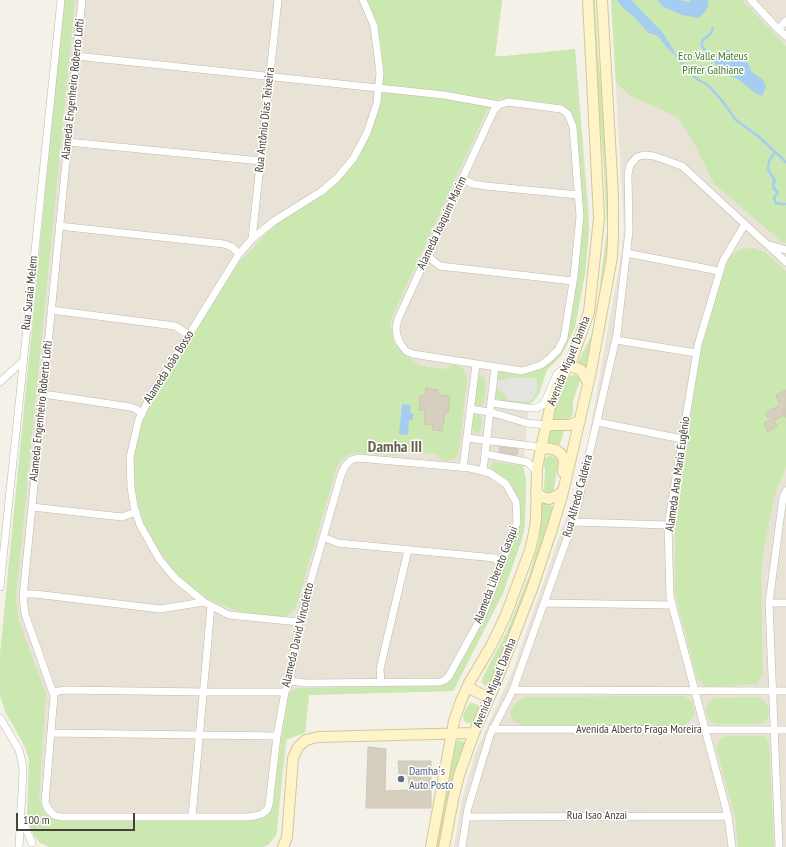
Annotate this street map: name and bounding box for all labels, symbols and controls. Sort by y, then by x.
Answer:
street label: Alameda Engenheiro Roberto Lofti [58,18,88,160]
park label: Eco Valle Mateus Piffer Galhiane [678,50,748,78]
street label: Rua Antônio Dias Teixeira [252,67,278,173]
street label: Alameda Joaquim Marim [414,174,470,272]
street label: Rua Suraia Melem [19,255,41,331]
street label: Avenida Miguel Damha [544,314,594,408]
street label: Alameda João Bosso [141,328,197,406]
street label: Alameda Engenheiro Roberto Lofti [26,340,56,482]
street label: Alameda Ana Maria Eugênio [663,416,693,532]
district label: Damha III [368,437,422,457]
street label: Rua Alfredo Caldeira [560,453,596,539]
street label: Alameda Liberato Gasqui [471,524,521,626]
street label: Alameda David Vincoletto [279,581,317,689]
street label: Avenida Miguel Damha [470,636,520,730]
street label: Avenida Alberto Fraga Moreira [576,723,702,737]
place label: Damha´s Auto Posto [409,765,454,793]
marker: Damha´s Auto Posto [396,774,406,784]
scale bar [18,805,137,831]
street label: Rua Isao Anzai [567,809,627,823]
text: 100 m [23,812,50,827]

